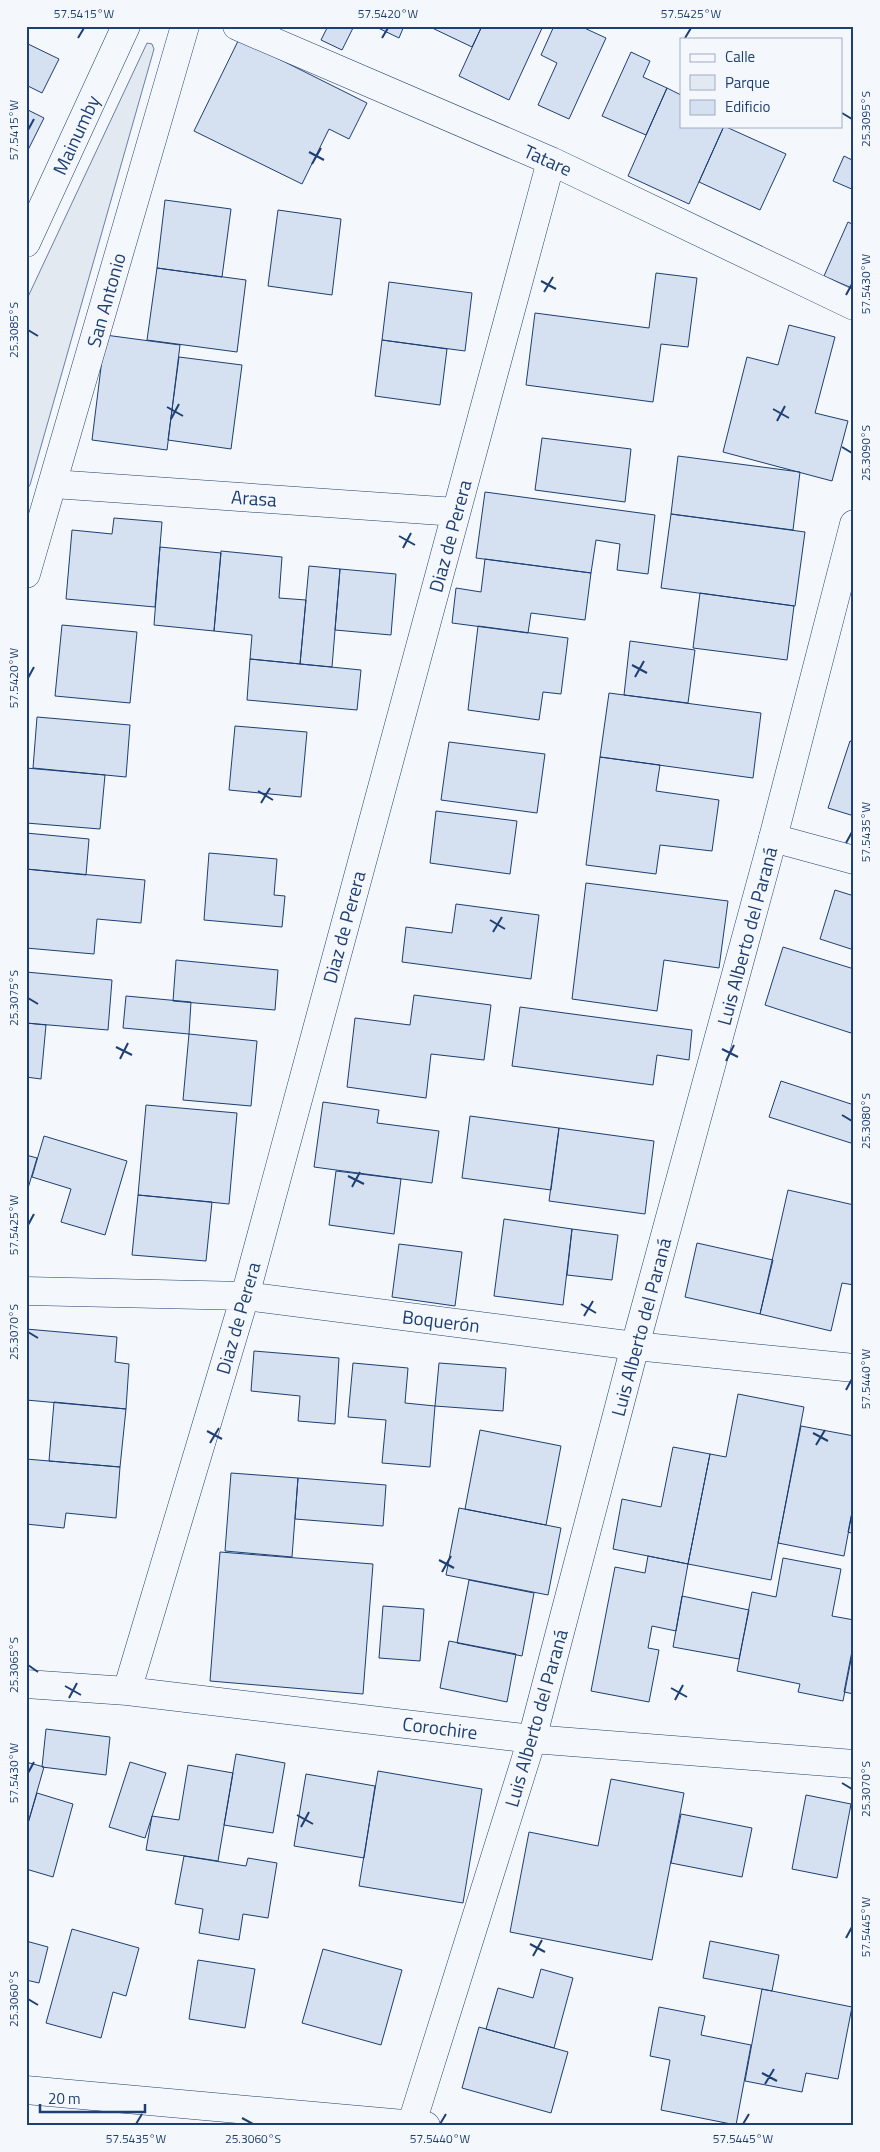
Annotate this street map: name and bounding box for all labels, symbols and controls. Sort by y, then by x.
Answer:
text: 57.5415°W [54,4,114,23]
text: 57.5420°W [358,4,418,23]
text: 57.5425°W [661,4,721,23]
legend [680,38,842,128]
text: Calle [725,45,755,68]
text: Parque [725,71,770,94]
street label: Mainumby [44,90,107,179]
text: 25.3095°S [856,91,875,147]
text: Edificio [725,95,770,118]
text: 57.5415°W [4,100,23,160]
street label: Tatare [519,136,577,183]
street label: San Antonio [78,249,133,350]
text: 57.5430°W [856,254,875,314]
text: 25.3085°S [4,302,23,358]
text: 25.3090°S [856,425,875,481]
street label: Diaz de Perera [421,476,479,595]
street label: Arasa [230,481,278,514]
text: 57.5420°W [4,648,23,708]
text: 57.5435°W [856,802,875,862]
street label: Luis Alberto del Paraná [709,843,784,1028]
street label: Diaz de Perera [315,867,373,986]
text: 25.3075°S [4,970,23,1026]
text: 25.3080°S [856,1093,875,1149]
text: 57.5425°W [4,1195,23,1255]
street label: Luis Alberto del Paraná [603,1234,678,1419]
street label: Diaz de Perera [208,1258,267,1377]
street label: Boquerón [401,1301,482,1340]
text: 25.3070°S [4,1304,23,1360]
text: 57.5440°W [856,1349,875,1409]
street label: Luis Alberto del Paraná [496,1625,575,1810]
text: 25.3065°S [4,1637,23,1693]
street label: Corochire [401,1709,479,1746]
text: 57.5430°W [4,1743,23,1803]
text: 25.3070°S [856,1761,875,1817]
text: 57.5445°W [856,1897,875,1957]
text: 25.3060°S [4,1971,23,2027]
scale bar [40,2082,145,2114]
text: 20 m [48,2087,81,2110]
text: 57.5435°W [106,2129,166,2148]
text: 25.3060°S [225,2129,281,2148]
text: 57.5440°W [410,2129,470,2148]
text: 57.5445°W [713,2129,773,2148]

